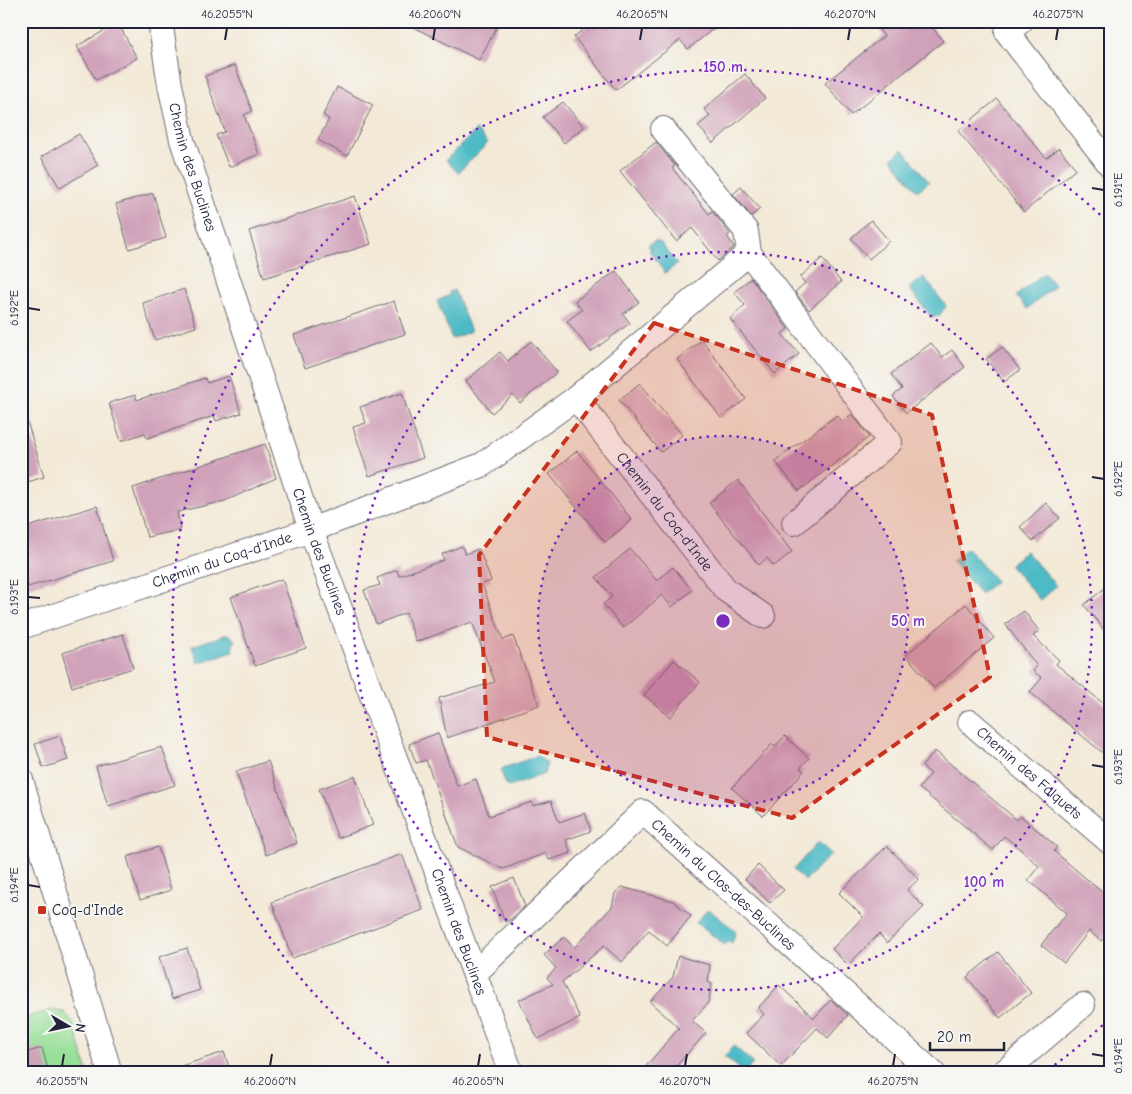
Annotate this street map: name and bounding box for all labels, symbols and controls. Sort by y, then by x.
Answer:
text: 46.2055°N [201,7,253,21]
text: 46.2060°N [409,7,461,21]
text: 46.2065°N [616,7,668,21]
text: 46.2070°N [824,7,876,21]
text: 46.2075°N [1033,7,1083,21]
text: 150 m [703,58,743,76]
street label: Chemin des Buclines [165,101,221,234]
text: 6.191°E [1111,173,1125,207]
text: 6.192°E [7,290,21,326]
street label: Chemin du Coq-d'Inde [613,448,717,575]
text: 6.192°E [1111,461,1125,497]
street label: Chemin des Buclines [289,486,351,618]
street label: Chemin du Coq-d'Inde [150,528,295,591]
text: 6.193°E [7,579,21,615]
centre of rings [714,612,732,630]
text: 50 m [891,612,925,630]
street label: Chemin des Falquets [973,723,1086,823]
text: 6.193°E [1111,749,1125,785]
street label: Chemin du Clos-des-Buclines [648,815,799,954]
street label: Chemin des Buclines [427,866,491,998]
text: 6.194°E [7,867,21,903]
text: 100 m [964,873,1004,891]
place label: Coq-d'Inde [52,901,124,919]
marker: Coq-d'Inde [36,904,48,916]
north arrow [42,1002,92,1052]
scale bar [930,1019,1003,1051]
text: N [71,1022,89,1034]
text: 20 m [937,1028,971,1046]
text: 6.194°E [1111,1038,1125,1074]
text: 46.2055°N [36,1074,88,1088]
text: 46.2060°N [244,1074,296,1088]
text: 46.2065°N [452,1074,504,1088]
text: 46.2070°N [659,1074,711,1088]
text: 46.2075°N [868,1074,918,1088]

